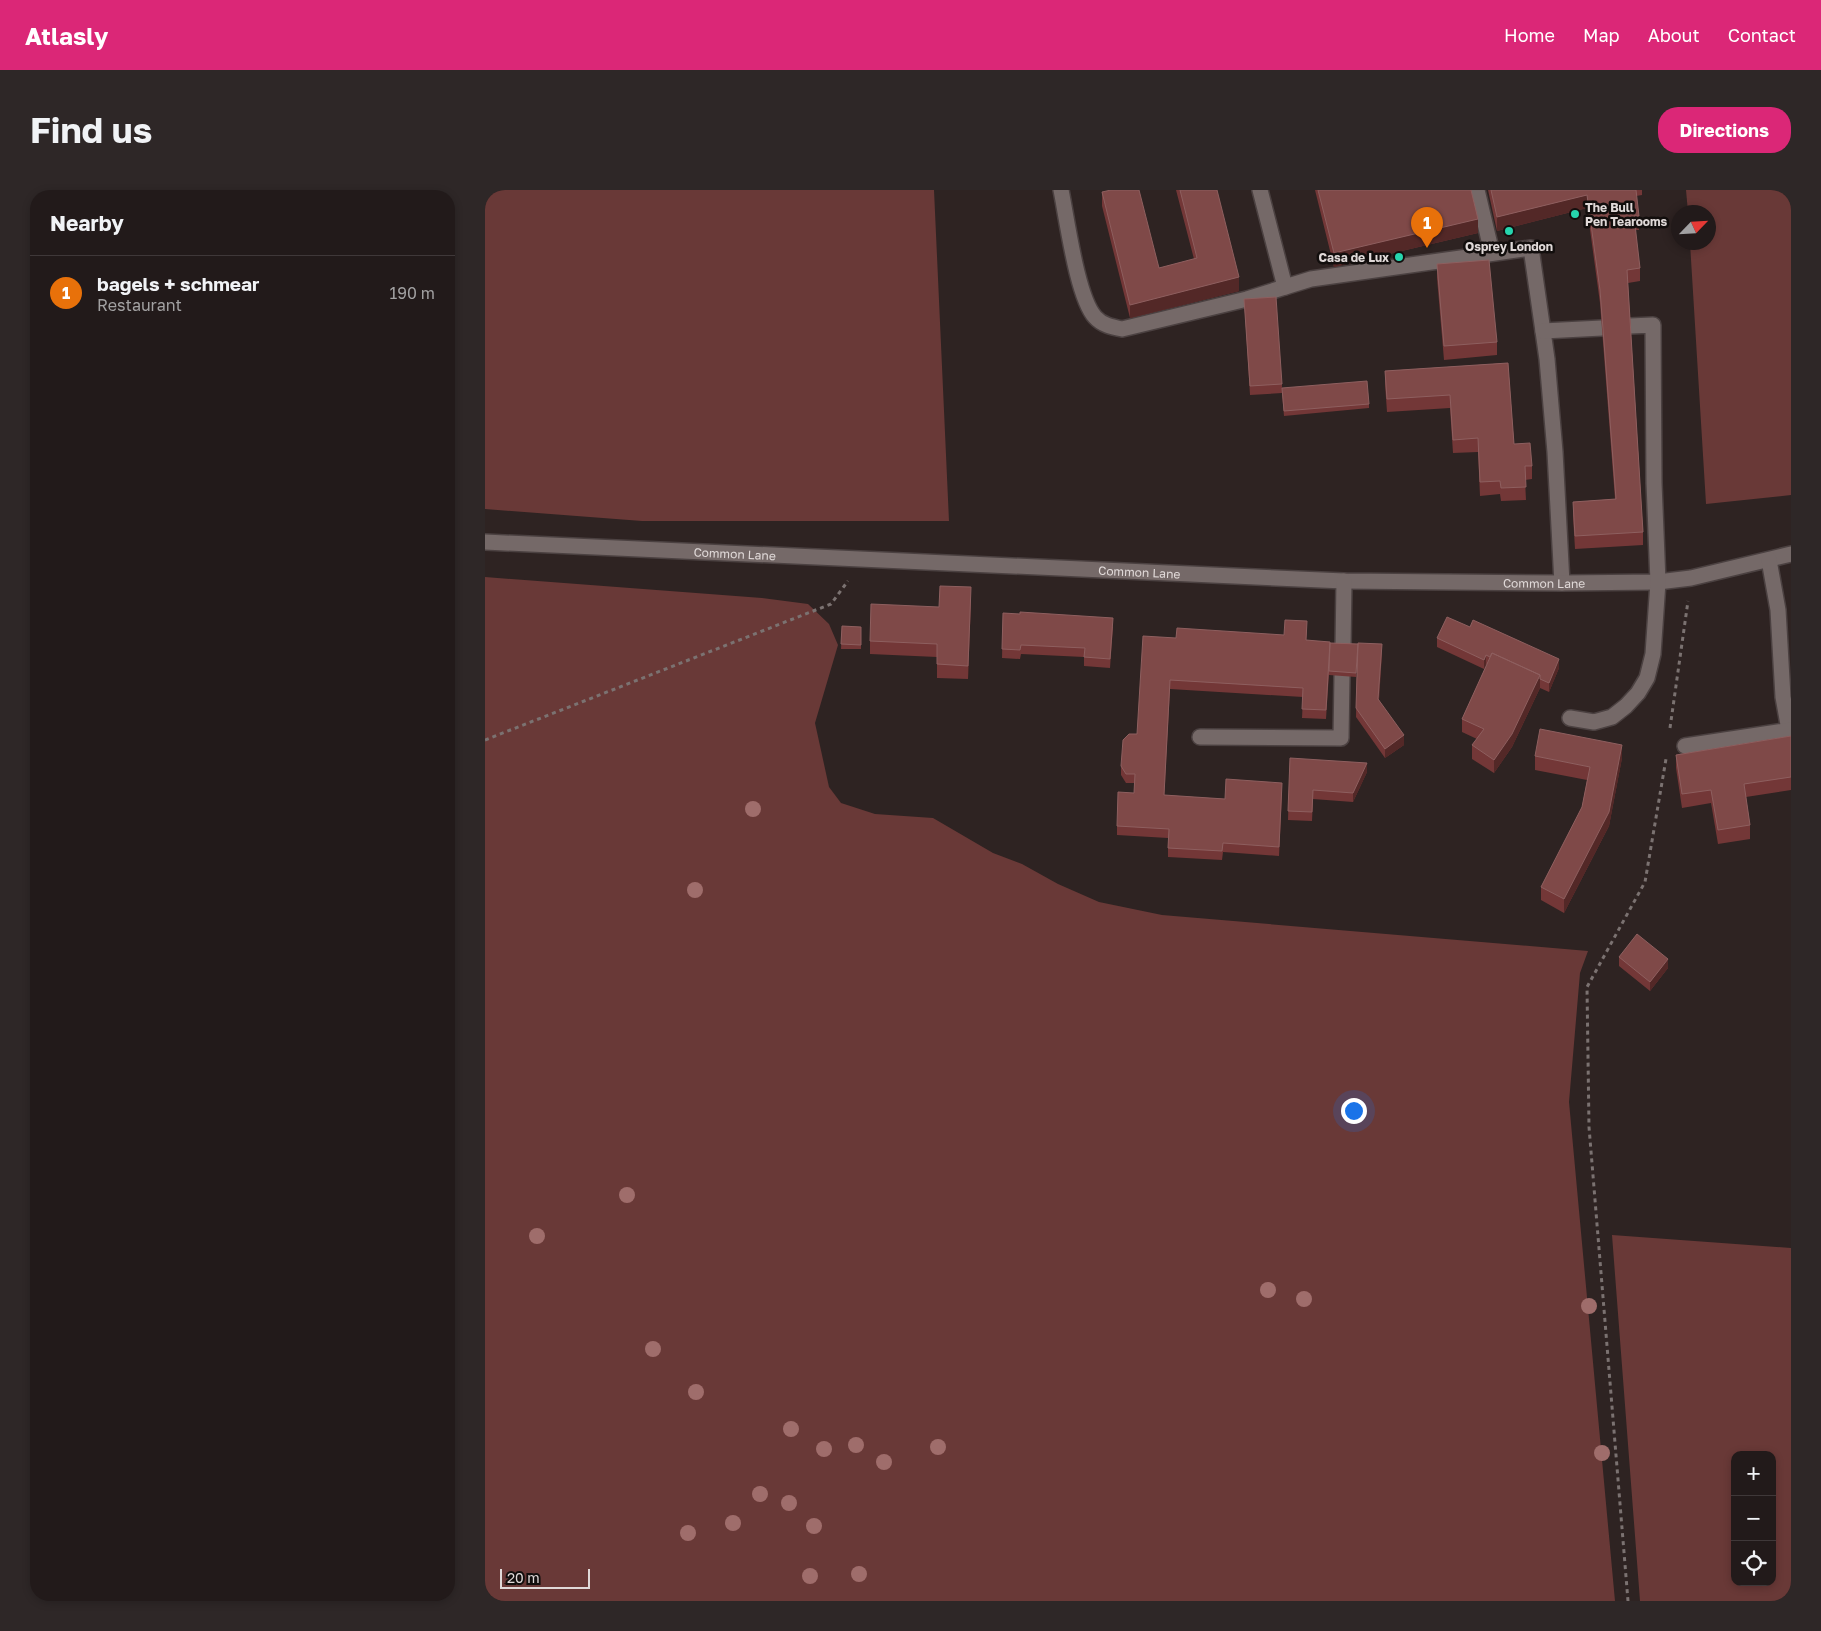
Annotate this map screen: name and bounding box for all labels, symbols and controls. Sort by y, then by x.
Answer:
text: Atlasly [25,21,108,50]
text: Home [1504,24,1555,46]
text: Map [1583,24,1620,46]
text: About [1648,24,1700,46]
text: Contact [1728,24,1796,46]
button: Directions [1658,107,1791,153]
text: Find us [30,109,152,151]
place label: The Bull Pen Tearooms [1585,200,1668,229]
north arrow [1671,205,1716,250]
pin: 1 [1411,207,1443,248]
marker: The Bull Pen Tearooms [1569,208,1581,220]
text: Nearby [50,210,124,236]
marker: Osprey London [1503,225,1515,237]
place label: Osprey London [1465,239,1553,254]
place label: Casa de Lux [1319,250,1389,265]
marker: Casa de Lux [1393,251,1405,263]
text: bagels + schmear [97,272,259,295]
text: 1 [62,283,70,303]
text: 190 m [389,283,435,303]
text: Restaurant [97,295,182,315]
street label: Common Lane [693,544,776,563]
street label: Common Lane [1098,562,1181,581]
street label: Common Lane [1503,575,1585,591]
your location [1341,1098,1367,1124]
map controls [1731,1451,1776,1586]
button: + [1731,1451,1776,1496]
button: − [1731,1496,1776,1541]
button: locate [1731,1541,1776,1586]
scale bar [500,1566,590,1589]
text: 20 m [507,1569,540,1586]

